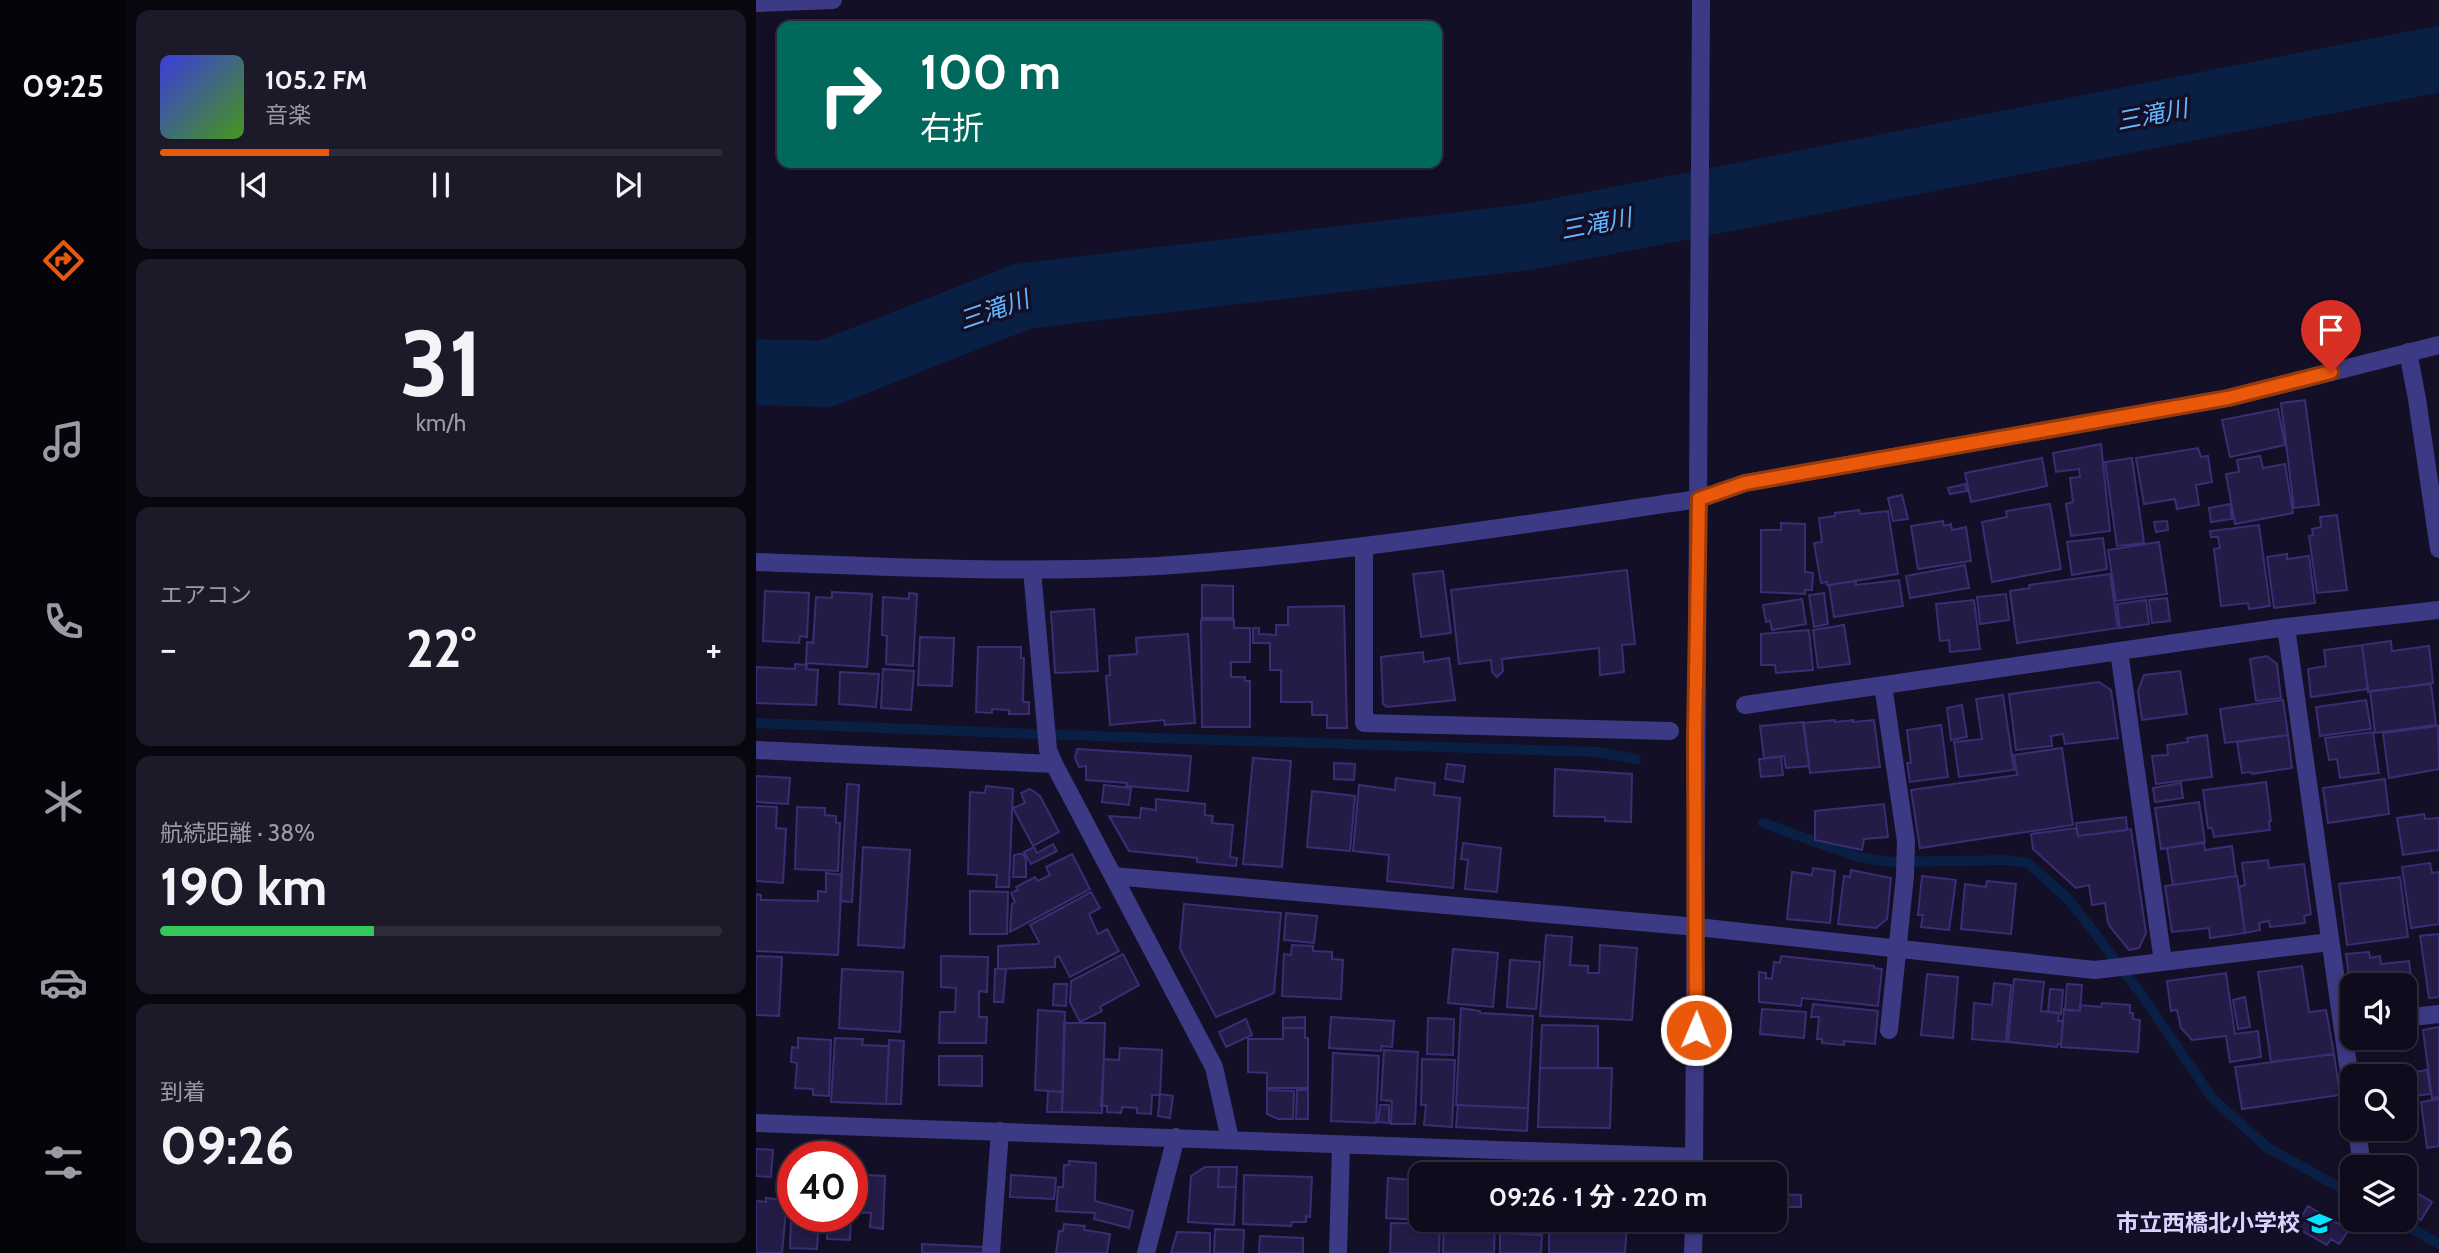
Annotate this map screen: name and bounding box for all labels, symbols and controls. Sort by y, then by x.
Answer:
text: 100 m [920,42,1061,101]
icon: right [805,49,896,140]
text: 105.2 FM [265,64,367,96]
text: 09:25 [22,66,104,105]
water label: 三滝川 [2114,93,2193,136]
text: 音楽 [265,101,311,129]
text: 右折 [920,108,984,147]
icon: previous [235,166,273,204]
icon: pause [422,166,460,204]
icon: next [609,166,647,204]
water label: 三滝川 [1558,202,1637,245]
icon: directions [39,236,88,285]
water label: 三滝川 [955,283,1035,335]
pin [2301,300,2361,372]
text: 31 [400,308,482,419]
icon: arrive [2312,311,2350,349]
text: km/h [416,409,466,437]
icon: music [39,417,88,466]
text: エアコン [160,581,252,609]
icon: phone [39,597,88,646]
text: 22° [406,617,476,680]
text: − [160,625,177,672]
text: + [705,625,722,672]
icon: climate [39,777,88,826]
text: 航続距離 · 38% [160,819,315,847]
text: 190 km [160,855,327,918]
icon: car [39,958,88,1007]
map controls [2340,973,2417,1232]
button: sound [2340,973,2417,1050]
position arrow [1659,993,1733,1067]
button: search [2340,1064,2417,1141]
text: 到着 [160,1078,206,1106]
text: 09:26 [160,1114,294,1177]
icon: filters [39,1138,88,1187]
speed limit sign: 40 [777,1141,868,1232]
button: layers [2340,1155,2417,1232]
text: 09:26 · 1 分 · 220 m [1489,1181,1707,1213]
place label: 市立西橋北小学校 [2116,1209,2300,1237]
school or university icon: 市立西橋北小学校 [2306,1209,2334,1237]

